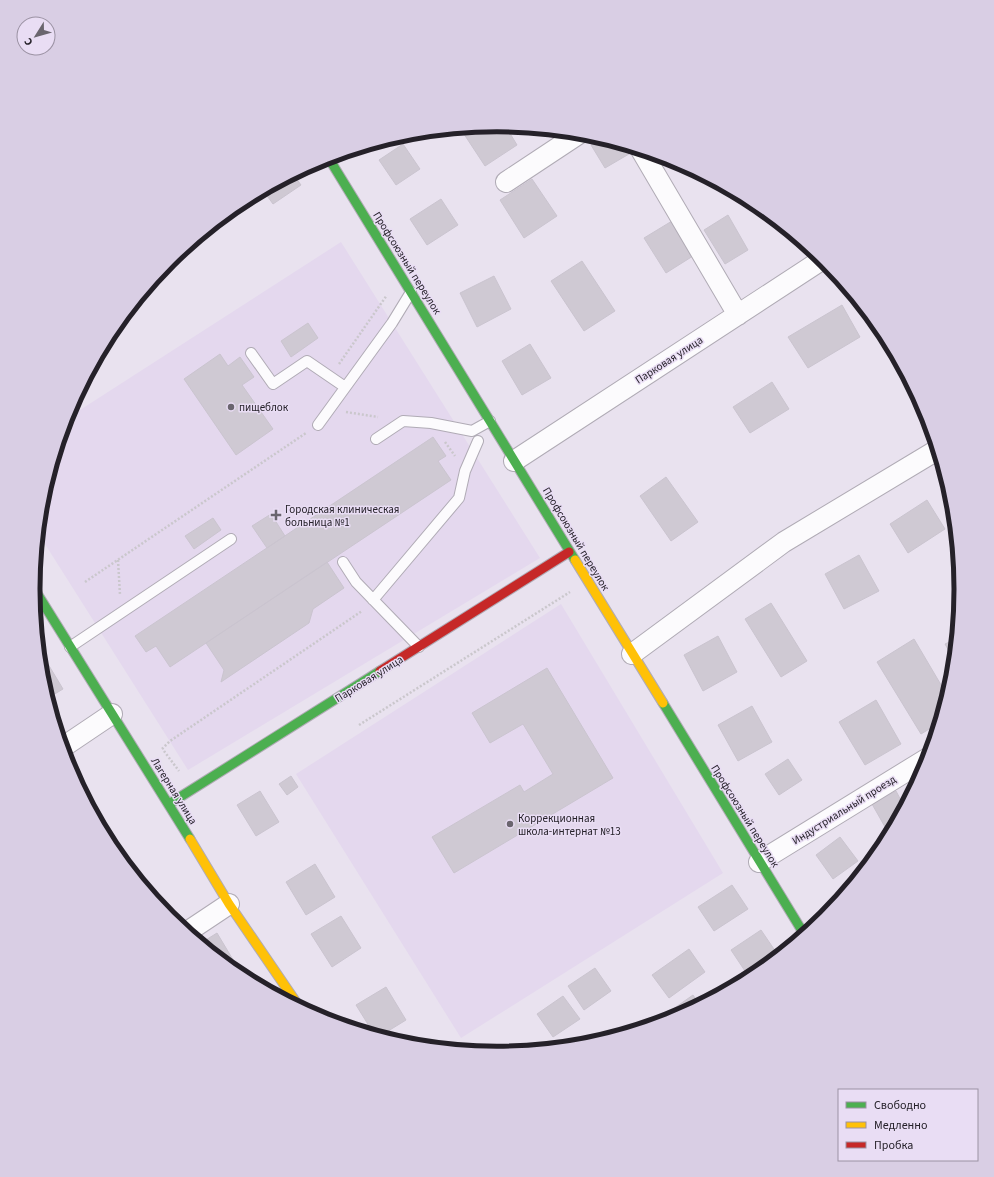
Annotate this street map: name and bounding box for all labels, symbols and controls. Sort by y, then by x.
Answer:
north arrow [16,16,56,56]
text: С [20,34,36,49]
street label: Профсоюзный переулок [369,209,445,318]
street label: Парковая улица [632,333,706,387]
place label: пищеблок [239,400,289,415]
marker: пищеблок [226,402,236,412]
street label: Профсоюзный переулок [539,484,613,594]
place label: Городская клиническая больница №1 [285,502,400,530]
marker: Городская клиническая больница №1 [270,509,282,521]
street label: Парковая улица [332,652,406,706]
street label: Лагерная улица [147,755,201,827]
street label: Профсоюзный переулок [707,762,783,871]
street label: Индустриальный проезд [789,772,899,848]
place label: Коррекционная школа-интернат №13 [518,811,621,839]
marker: Коррекционная школа-интернат №13 [505,819,515,829]
legend [838,1089,978,1161]
text: Свободно [874,1097,926,1114]
text: Медленно [874,1117,928,1134]
text: Пробка [874,1137,913,1154]

